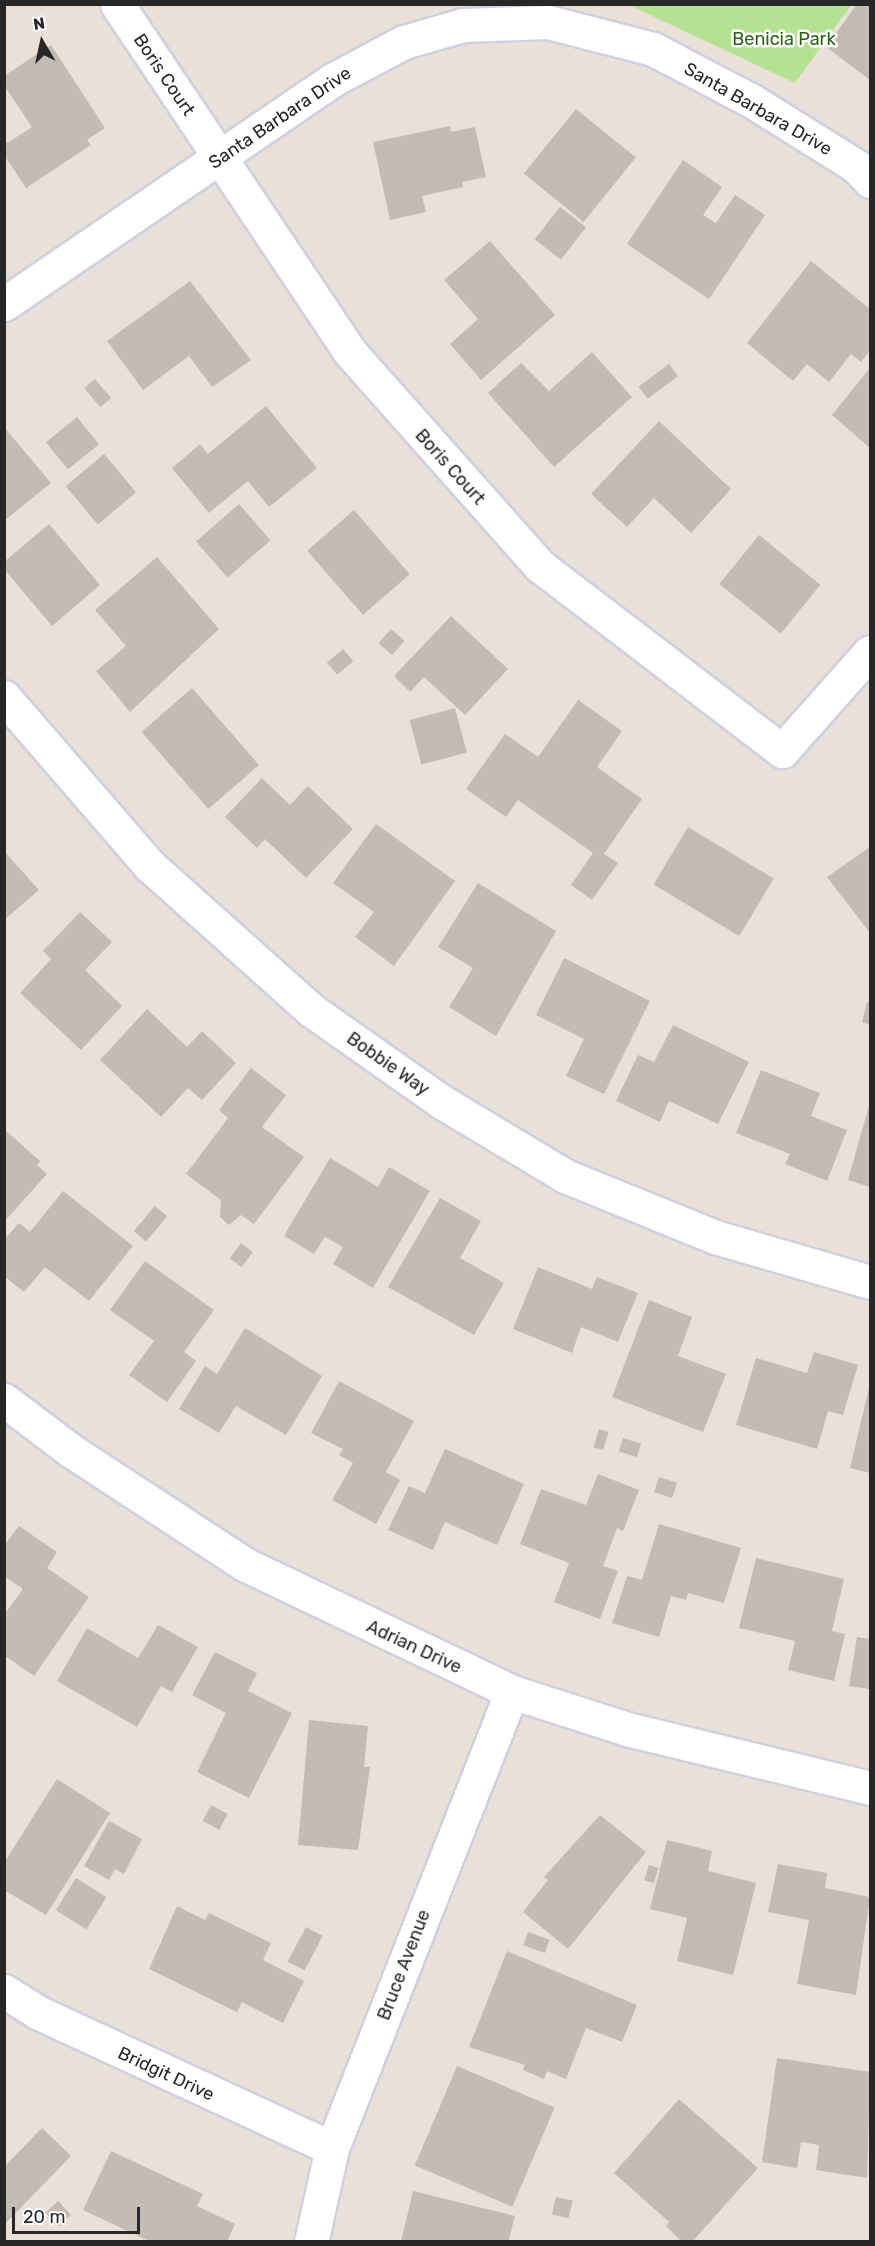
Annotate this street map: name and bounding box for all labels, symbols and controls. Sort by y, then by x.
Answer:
north arrow [12,12,72,72]
text: N [32,13,46,34]
park label: Benicia Park [732,28,836,50]
street label: Boris Court [129,30,199,120]
street label: Santa Barbara Drive [680,58,836,160]
street label: Santa Barbara Drive [205,62,355,174]
street label: Boris Court [410,425,490,509]
street label: Bobbie Way [342,1028,434,1100]
street label: Adrian Drive [363,1616,465,1678]
street label: Bruce Avenue [373,1906,435,2024]
street label: Bridgit Drive [114,2042,218,2106]
scale bar [15,2195,142,2233]
text: 20 m [23,2206,65,2228]

